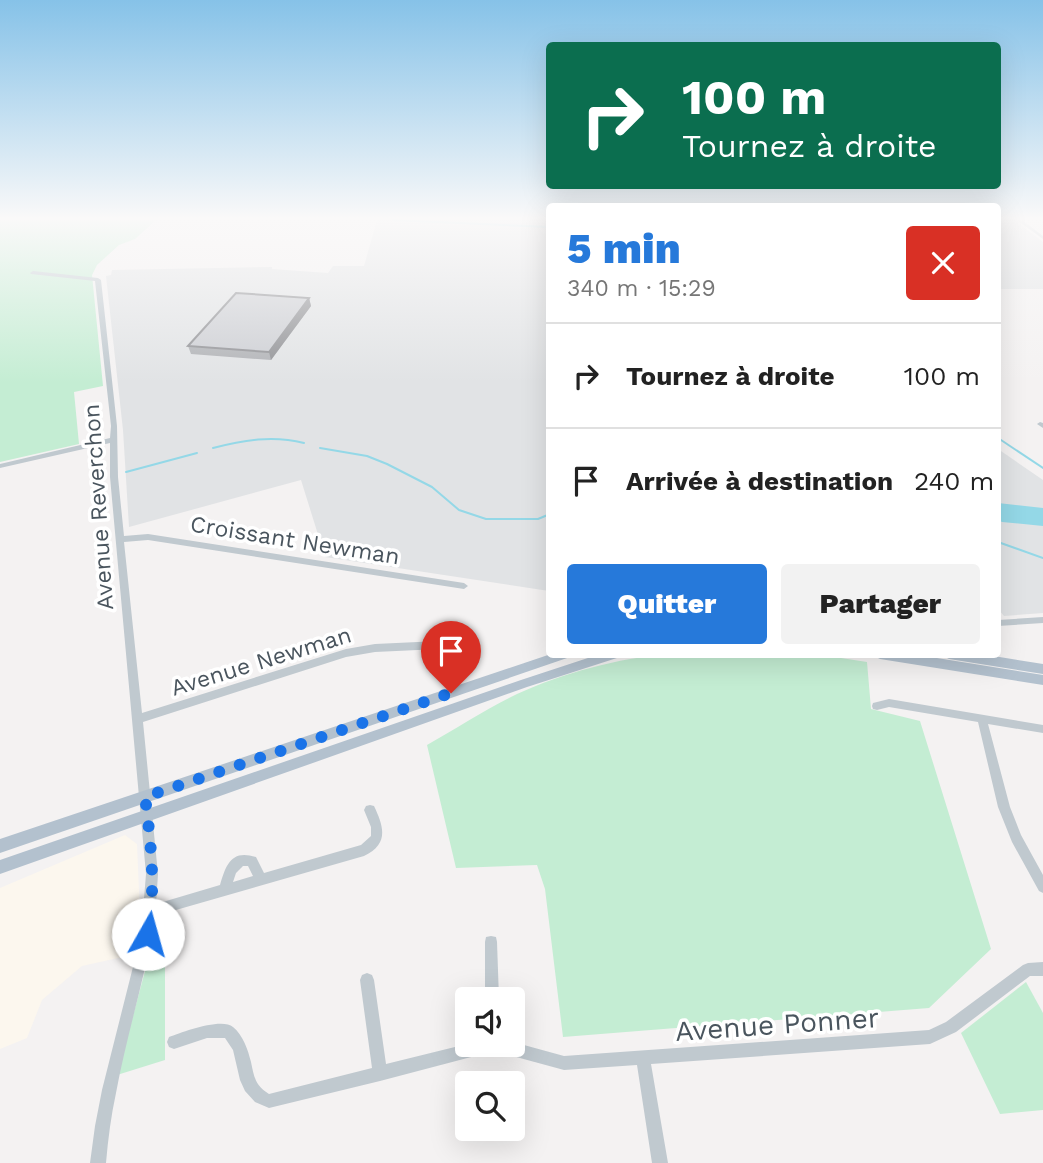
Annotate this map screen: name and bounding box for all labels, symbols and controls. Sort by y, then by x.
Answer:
text: 100 m [682,68,826,126]
icon: right [567,70,658,161]
text: Tournez à droite [682,127,937,165]
text: 5 min [567,224,681,273]
button: close [906,226,980,300]
text: 340 m · 15:29 [567,275,716,302]
icon: right [567,357,605,395]
text: Tournez à droite [626,361,835,391]
text: 100 m [904,361,980,391]
street label: Avenue Reverchon [78,403,119,611]
icon: arrive [567,462,605,500]
text: Arrivée à destination [626,466,893,496]
text: 240 m [914,466,994,496]
street label: Croissant Newman [188,511,402,570]
button: Quitter [567,564,767,644]
button: Partager [781,564,980,644]
street label: Avenue Newman [168,621,355,702]
pin [421,621,481,693]
icon: arrive [432,632,470,670]
position arrow [111,897,185,971]
map controls [455,987,525,1141]
button: sound [455,987,525,1057]
street label: Avenue Ponner [674,1001,880,1048]
button: search [455,1071,525,1141]

